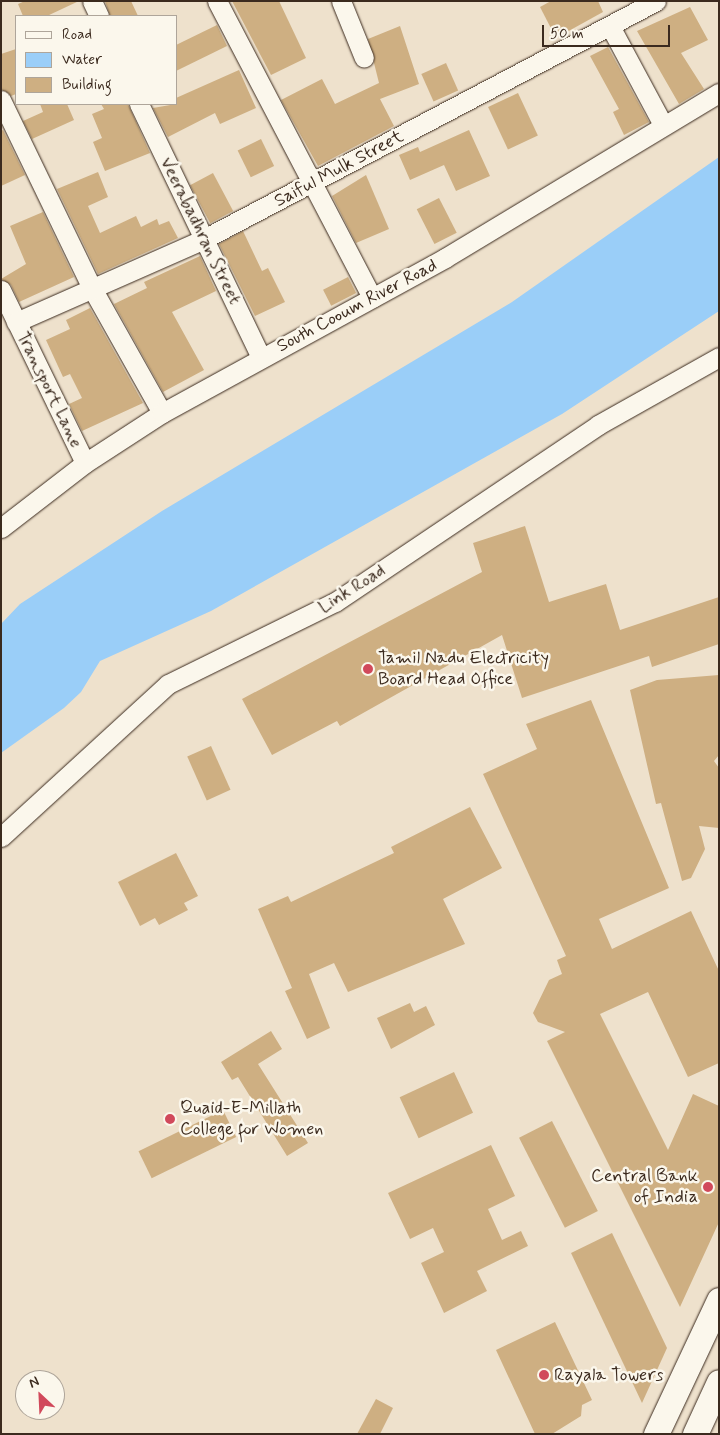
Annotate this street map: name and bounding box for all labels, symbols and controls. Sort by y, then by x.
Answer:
legend [15,15,178,105]
scale bar [545,15,672,47]
text: 50 m [550,24,584,44]
text: Road [62,25,92,45]
text: Water [62,50,102,70]
text: Building [62,75,112,95]
street label: Saiful Mulk Street [271,126,407,212]
street label: Veerabadhran Street [154,153,246,309]
street label: South Cooum River Road [272,254,442,358]
street label: Transport Lane [12,329,86,451]
street label: Link Road [314,560,390,618]
place label: Tamil Nadu Electricity Board Head Office [378,648,544,691]
marker: Tamil Nadu Electricity Board Head Office [362,663,374,675]
place label: Quaid-E-Millath College for Women [180,1098,327,1140]
marker: Quaid-E-Millath College for Women [164,1113,176,1125]
place label: Central Bank of India [593,1166,698,1208]
marker: Central Bank of India [702,1181,714,1193]
place label: Rayala Towers [554,1364,663,1386]
marker: Rayala Towers [538,1369,550,1381]
north arrow [15,1370,65,1420]
text: N [26,1372,42,1392]

